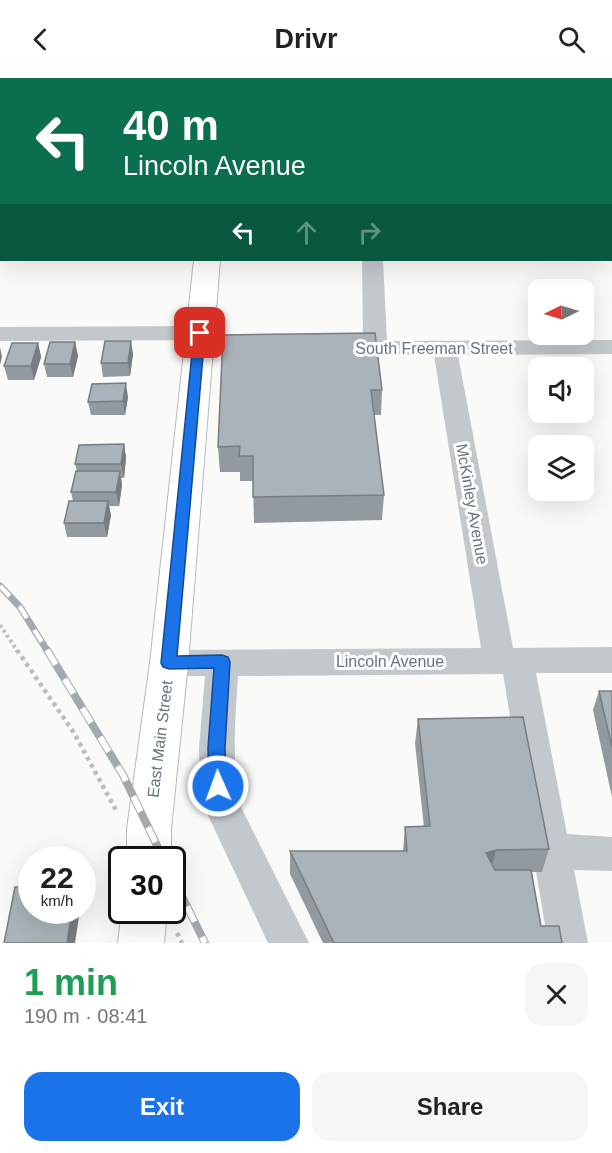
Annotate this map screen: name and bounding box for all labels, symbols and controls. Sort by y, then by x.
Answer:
icon: back [24,23,57,56]
icon: search [555,23,588,56]
text: Drivr [274,24,338,54]
icon: left [24,102,102,180]
text: 40 m [123,102,219,149]
text: Lincoln Avenue [123,151,306,181]
icon: left [227,216,260,249]
icon: ahead [290,216,323,249]
icon: right [353,216,386,249]
north arrow [528,279,594,345]
map controls [528,279,594,501]
pin [174,307,225,358]
icon: arrive [183,316,216,349]
street label: South Freeman Street [355,340,513,357]
button: sound [528,357,594,423]
button: layers [528,435,594,501]
street label: McKinley Avenue [453,442,491,566]
street label: Lincoln Avenue [336,653,444,670]
street label: East Main Street [144,679,176,799]
position arrow [186,754,250,818]
speed limit sign: 30 [108,846,186,924]
text: 22 [40,861,74,894]
text: km/h [41,892,73,909]
text: 1 min [24,962,118,1003]
button: close [525,963,588,1026]
text: 190 m · 08:41 [24,1005,147,1027]
button: Exit [24,1072,300,1141]
button: Share [312,1072,588,1141]

